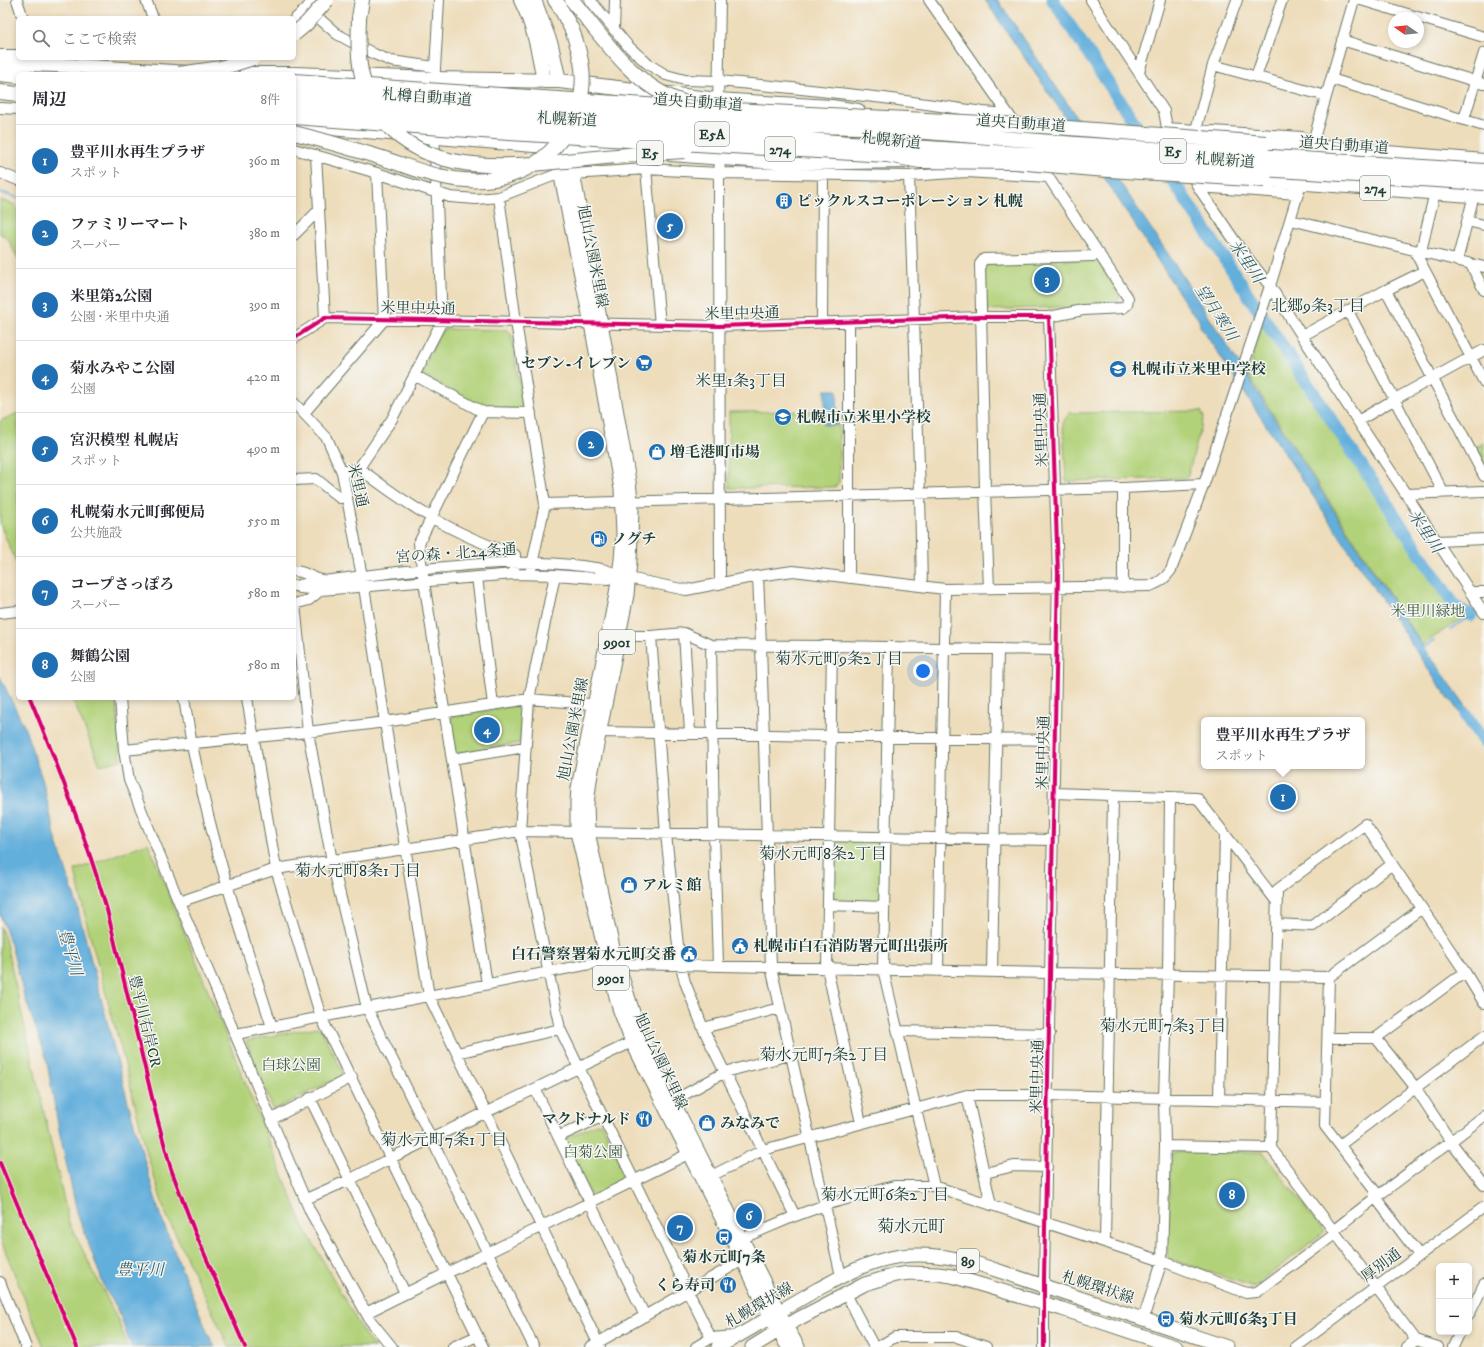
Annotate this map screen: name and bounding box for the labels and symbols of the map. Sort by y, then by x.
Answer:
north arrow [1388,12,1424,48]
street label: 札樽自動車道 [381,85,473,110]
street label: 道央自動車道 [652,90,744,115]
street label: 札幌新道 [537,108,597,131]
street label: 道央自動車道 [975,111,1067,136]
road number: E5A [695,122,729,146]
street label: 札幌新道 [860,128,922,153]
street label: 道央自動車道 [1298,133,1390,158]
road number: 274 [765,137,795,161]
road number: E5 [1160,139,1186,163]
road number: E5 [637,141,663,165]
street label: 札幌新道 [1194,149,1256,172]
road number: 274 [1360,176,1390,200]
building icon: ピックルスコーポレーション 札幌 [774,191,794,211]
place label: ピックルスコーポレーション 札幌 [797,192,1023,211]
street label: 旭山公園米里線 [573,203,612,309]
pin: 5 [657,211,683,241]
water label: 米里川 [1224,236,1269,289]
pin: 3 [1034,265,1060,295]
water label: 望月寒川 [1190,280,1243,346]
district label: 北郷9条3丁目 [1271,296,1365,316]
street label: 米里中央通 [380,298,456,319]
street label: 米里中央通 [704,303,780,324]
supermarket icon: セブン-イレブン [634,353,654,373]
place label: セブン-イレブン [521,354,631,373]
school or university icon: 札幌市立米里中学校 [1108,359,1128,379]
place label: 札幌市立米里中学校 [1131,360,1266,379]
district label: 米里1条3丁目 [695,371,787,391]
street label: 米里中央通 [1031,392,1052,468]
school or university icon: 札幌市立米里小学校 [773,407,793,427]
place label: 札幌市立米里小学校 [796,408,931,427]
pin: 2 [578,429,604,459]
shop icon: 増毛港町市場 [647,442,667,462]
place label: 増毛港町市場 [670,443,760,462]
street label: 米里通 [343,461,372,509]
water label: 米里川 [1403,506,1448,559]
fuel station icon: ノグチ [589,529,609,549]
place label: ノグチ [612,530,657,549]
street label: 宮の森・北24条通 [395,540,517,567]
park label: 米里川緑地 [1390,602,1466,621]
road number: 9901 [599,630,635,654]
district label: 菊水元町9条2丁目 [775,649,903,669]
your location [913,661,933,681]
street label: 旭山公園米里線 [554,676,593,782]
pin: 4 [474,715,500,745]
street label: 米里中央通 [1033,715,1054,791]
pin: 1 [1270,782,1296,812]
district label: 菊水元町8条2丁目 [759,844,887,864]
district label: 菊水元町8条1丁目 [295,861,421,881]
shop icon: アルミ館 [619,875,639,895]
place label: アルミ館 [642,876,701,895]
water label: 豊平川 [54,926,87,980]
public building icon: 札幌市白石消防署元町出張所 [730,936,750,956]
place label: 札幌市白石消防署元町出張所 [753,937,948,956]
public building icon: 白石警察署菊水元町交番 [679,944,699,964]
place label: 白石警察署菊水元町交番 [511,945,677,964]
road number: 9901 [593,966,629,990]
street label: 豊平川右岸CR [124,973,165,1070]
street label: 旭山公園米里線 [630,1010,691,1113]
district label: 菊水元町7条3丁目 [1100,1016,1226,1036]
street label: 米里中央通 [1027,1039,1048,1115]
district label: 菊水元町7条2丁目 [760,1045,888,1065]
park label: 白球公園 [261,1056,321,1075]
restaurant icon: マクドナルド [634,1109,654,1129]
place label: マクドナルド [542,1110,631,1129]
shop icon: みなみで [697,1113,717,1133]
place label: みなみで [720,1114,780,1133]
district label: 菊水元町7条1丁目 [381,1130,507,1150]
park label: 白菊公園 [563,1143,623,1162]
pin: 8 [1219,1180,1245,1210]
district label: 菊水元町6条2丁目 [821,1185,949,1205]
pin: 6 [736,1201,762,1231]
pin: 7 [667,1213,693,1243]
district label: 菊水元町 [877,1216,945,1238]
bus stop icon: 菊水元町7条 [714,1227,734,1247]
street label: 厚別通 [1358,1244,1405,1287]
place label: 菊水元町7条 [683,1248,765,1267]
road number: 89 [957,1249,979,1273]
water label: 豊平川 [116,1260,166,1280]
street label: 札幌環状線 [1059,1267,1136,1308]
restaurant icon: くら寿司 [718,1275,738,1295]
place label: くら寿司 [655,1276,715,1295]
street label: 札幌環状線 [722,1278,796,1332]
bus stop icon: 菊水元町6条3丁目 [1156,1309,1176,1329]
place label: 菊水元町6条3丁目 [1179,1310,1297,1329]

